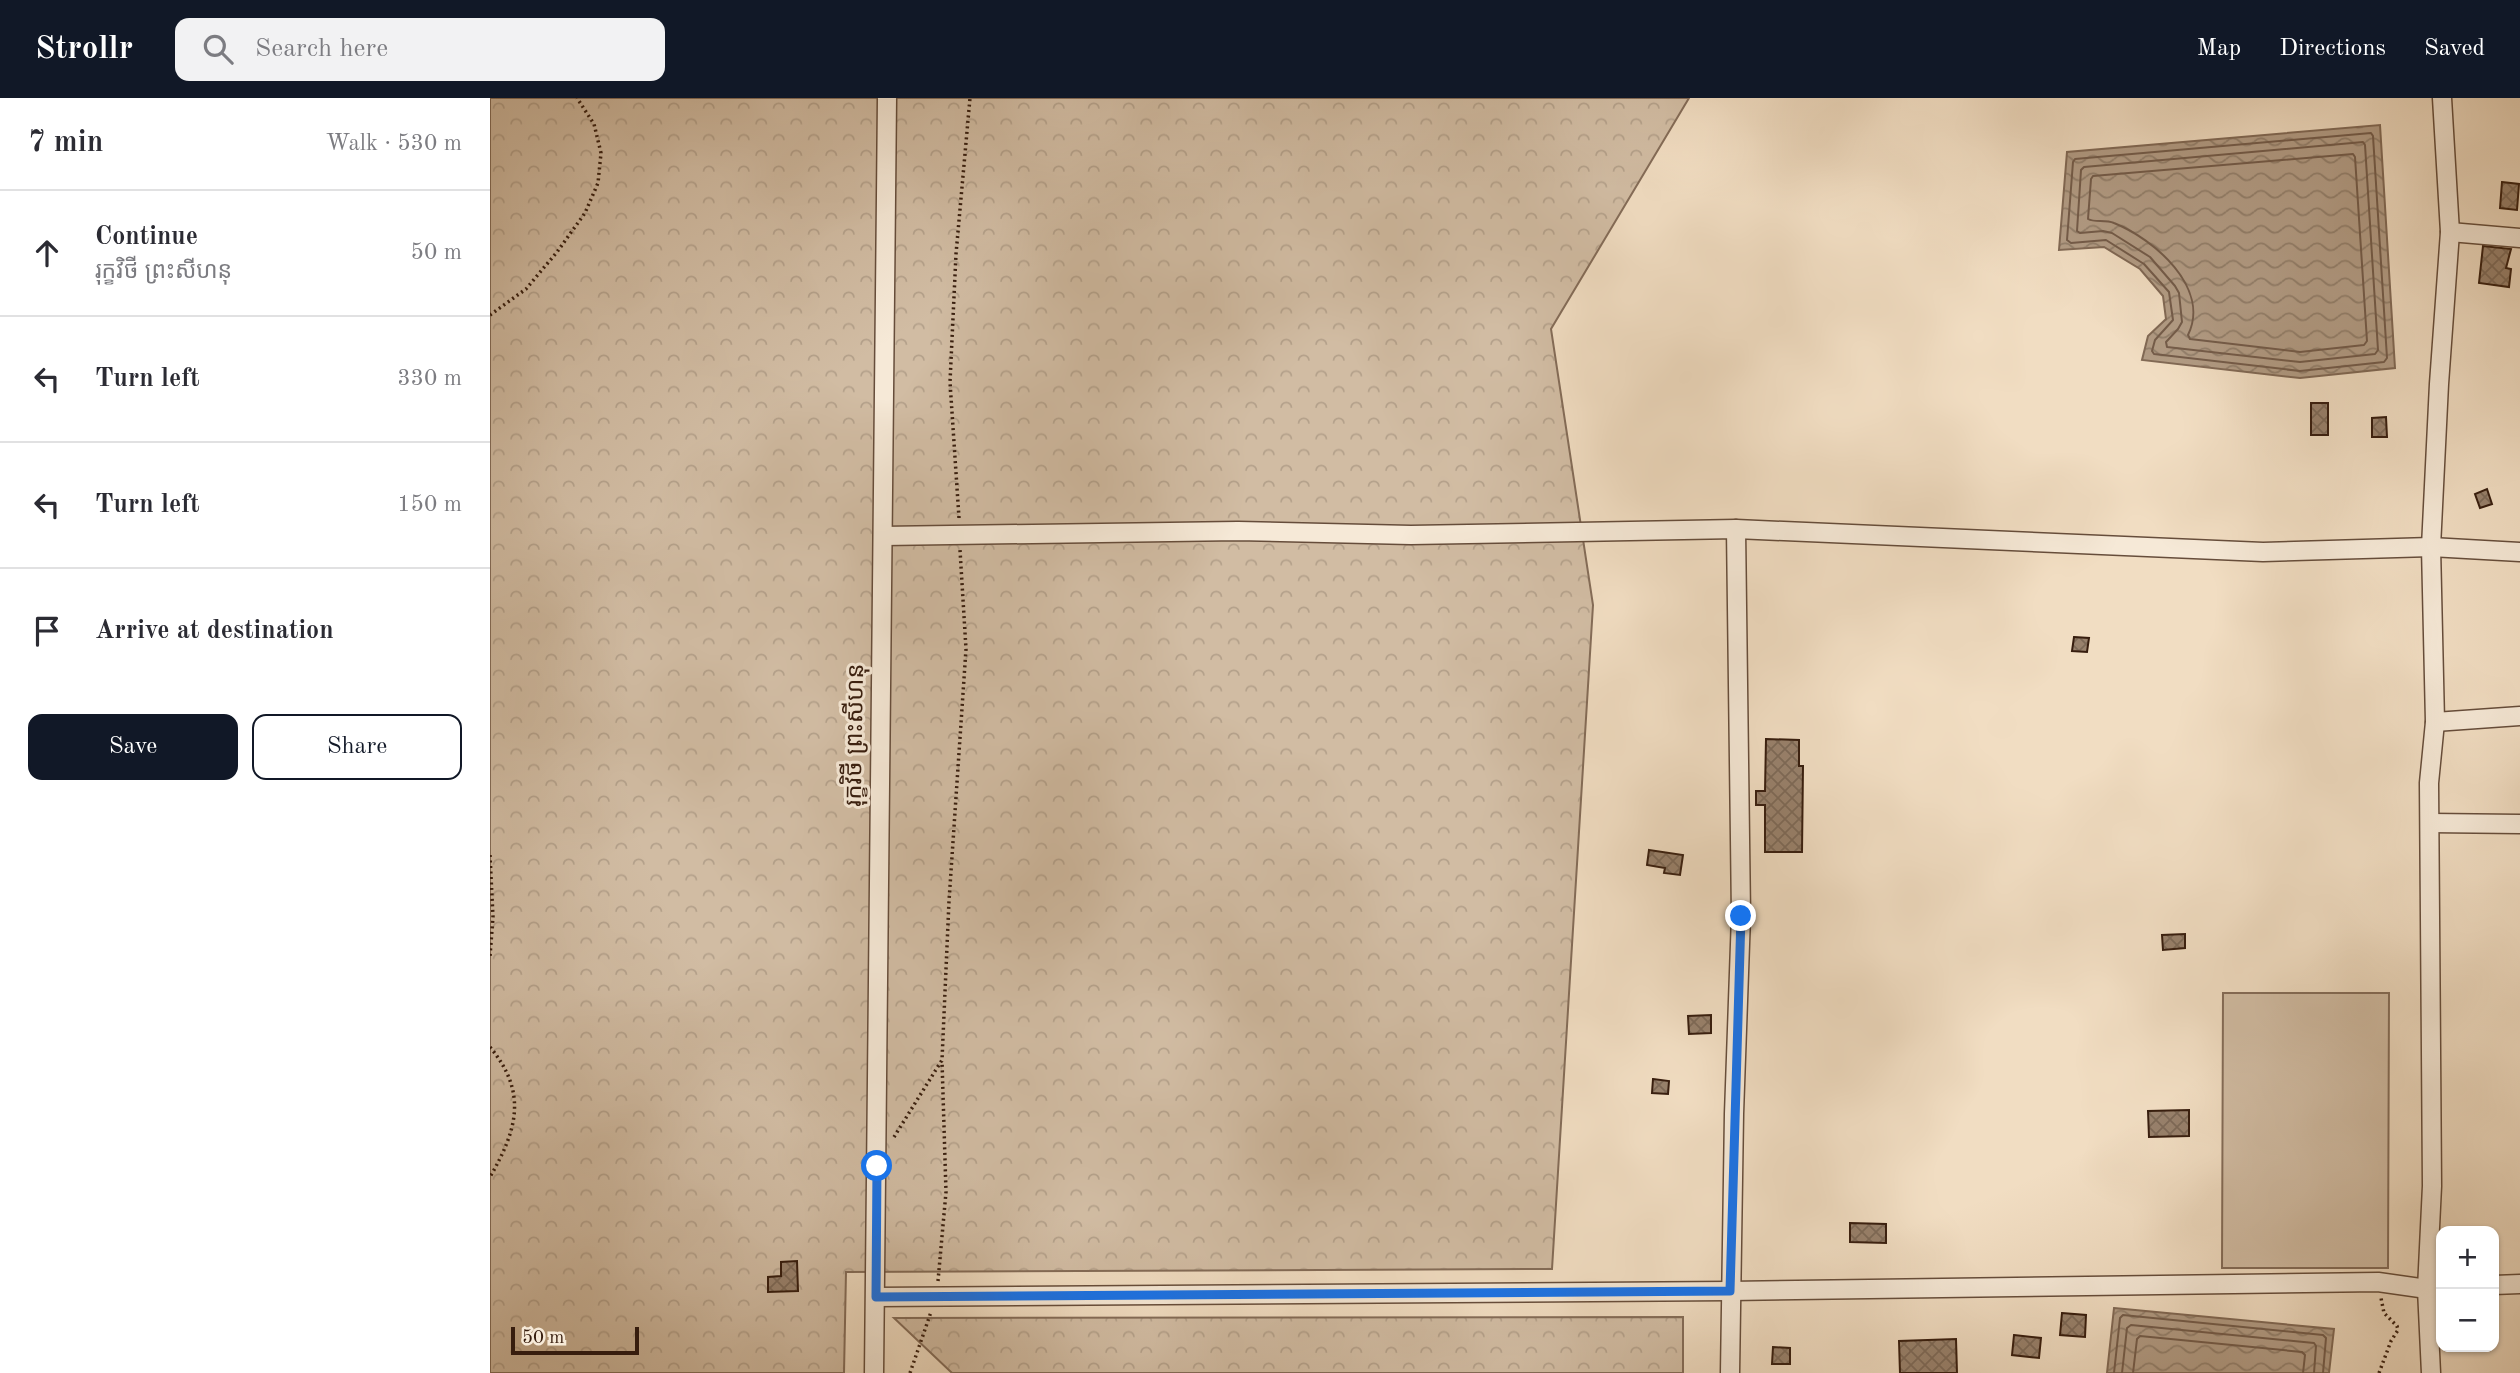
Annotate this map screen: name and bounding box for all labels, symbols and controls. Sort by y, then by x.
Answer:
search box [175,18,665,81]
icon: search [199,30,237,68]
text: Strollr [35,33,133,66]
text: Search here [255,36,388,62]
text: Map [2197,37,2241,61]
text: Directions [2279,37,2386,61]
text: Saved [2424,37,2485,61]
text: 7 min [28,128,103,158]
text: Walk · 530 m [326,132,462,155]
text: Continue [95,224,198,250]
icon: ahead [28,234,66,272]
text: 50 m [411,241,462,264]
text: រុក្ខវិថី ព្រះសីហនុ [95,260,232,283]
icon: left [28,360,66,398]
text: Turn left [95,366,200,392]
text: 330 m [397,367,462,390]
icon: left [28,486,66,524]
text: Turn left [95,492,200,518]
text: 150 m [397,493,462,516]
icon: arrive [28,612,66,650]
text: Arrive at destination [95,618,334,644]
street label: រុក្ខវិថី ព្រះសីហនុ [838,663,870,807]
button: Save [28,714,238,780]
button: Share [252,714,462,780]
route end [1725,900,1756,931]
route start [861,1150,892,1181]
map controls [2436,1226,2499,1352]
button: + [2436,1226,2499,1289]
button: − [2436,1289,2499,1352]
scale bar [511,1324,639,1356]
text: 50 m [522,1329,564,1348]

